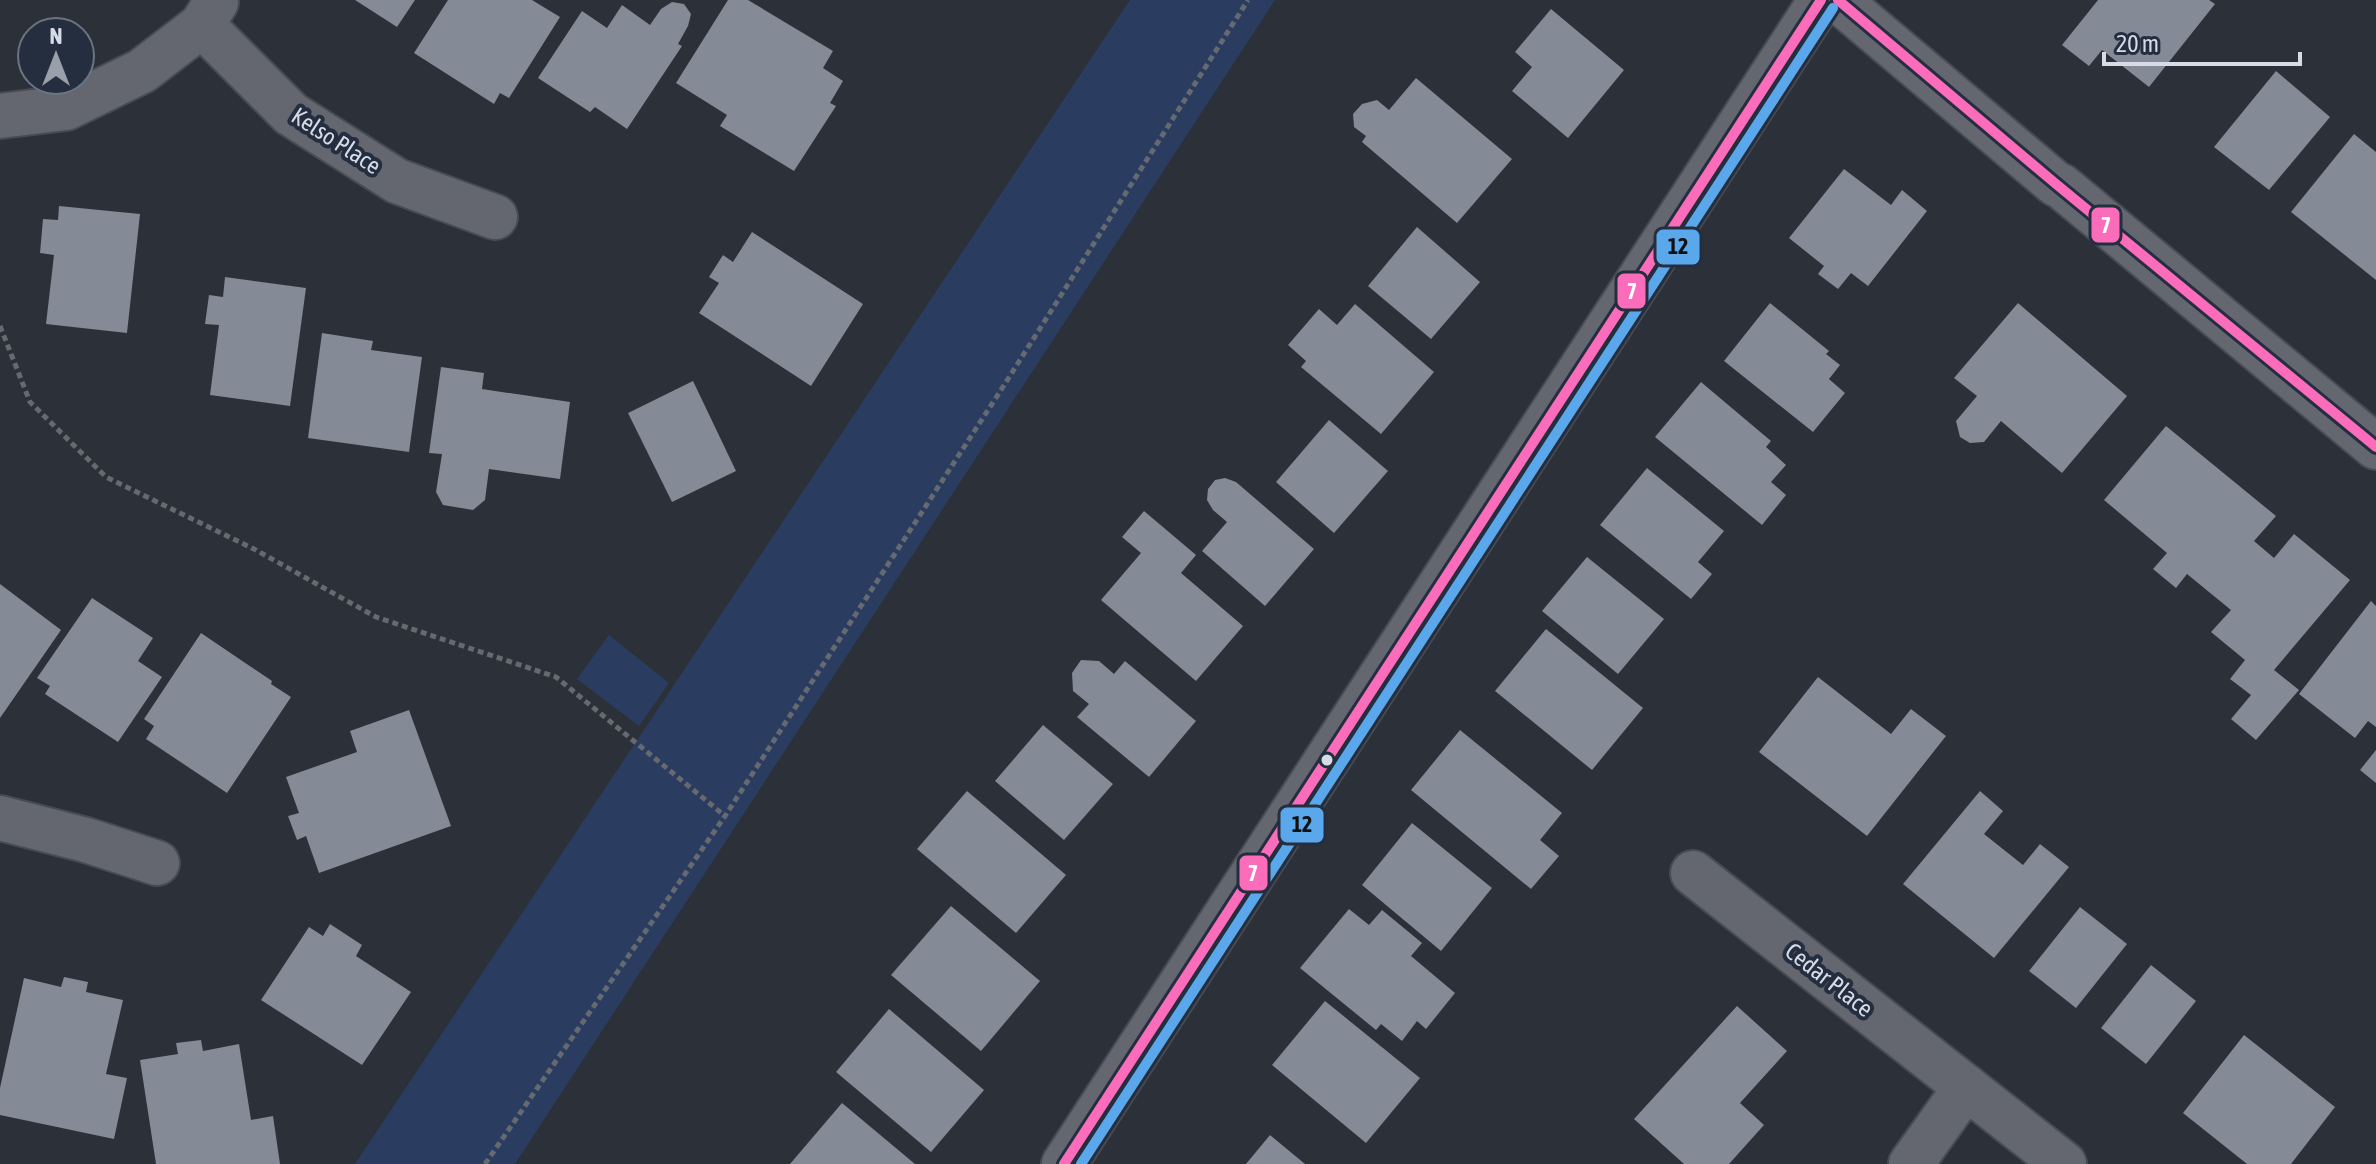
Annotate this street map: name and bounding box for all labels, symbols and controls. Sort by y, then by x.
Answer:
north arrow [16,16,96,96]
scale bar [2104,16,2300,66]
text: N [50,23,62,49]
text: 20 m [2116,30,2159,57]
street label: Kelso Place [287,102,386,179]
line badge: 7 [2090,206,2121,244]
text: 7 [2101,212,2111,238]
line badge: 12 [1655,228,1701,266]
text: 12 [1668,233,1688,259]
line badge: 7 [1616,272,1647,310]
text: 7 [1627,278,1637,304]
unlabelled marker [1319,752,1335,768]
line badge: 12 [1279,806,1325,844]
text: 12 [1292,811,1312,837]
line badge: 7 [1238,854,1269,892]
text: 7 [1248,860,1258,886]
street label: Cedar Place [1780,937,1878,1022]

